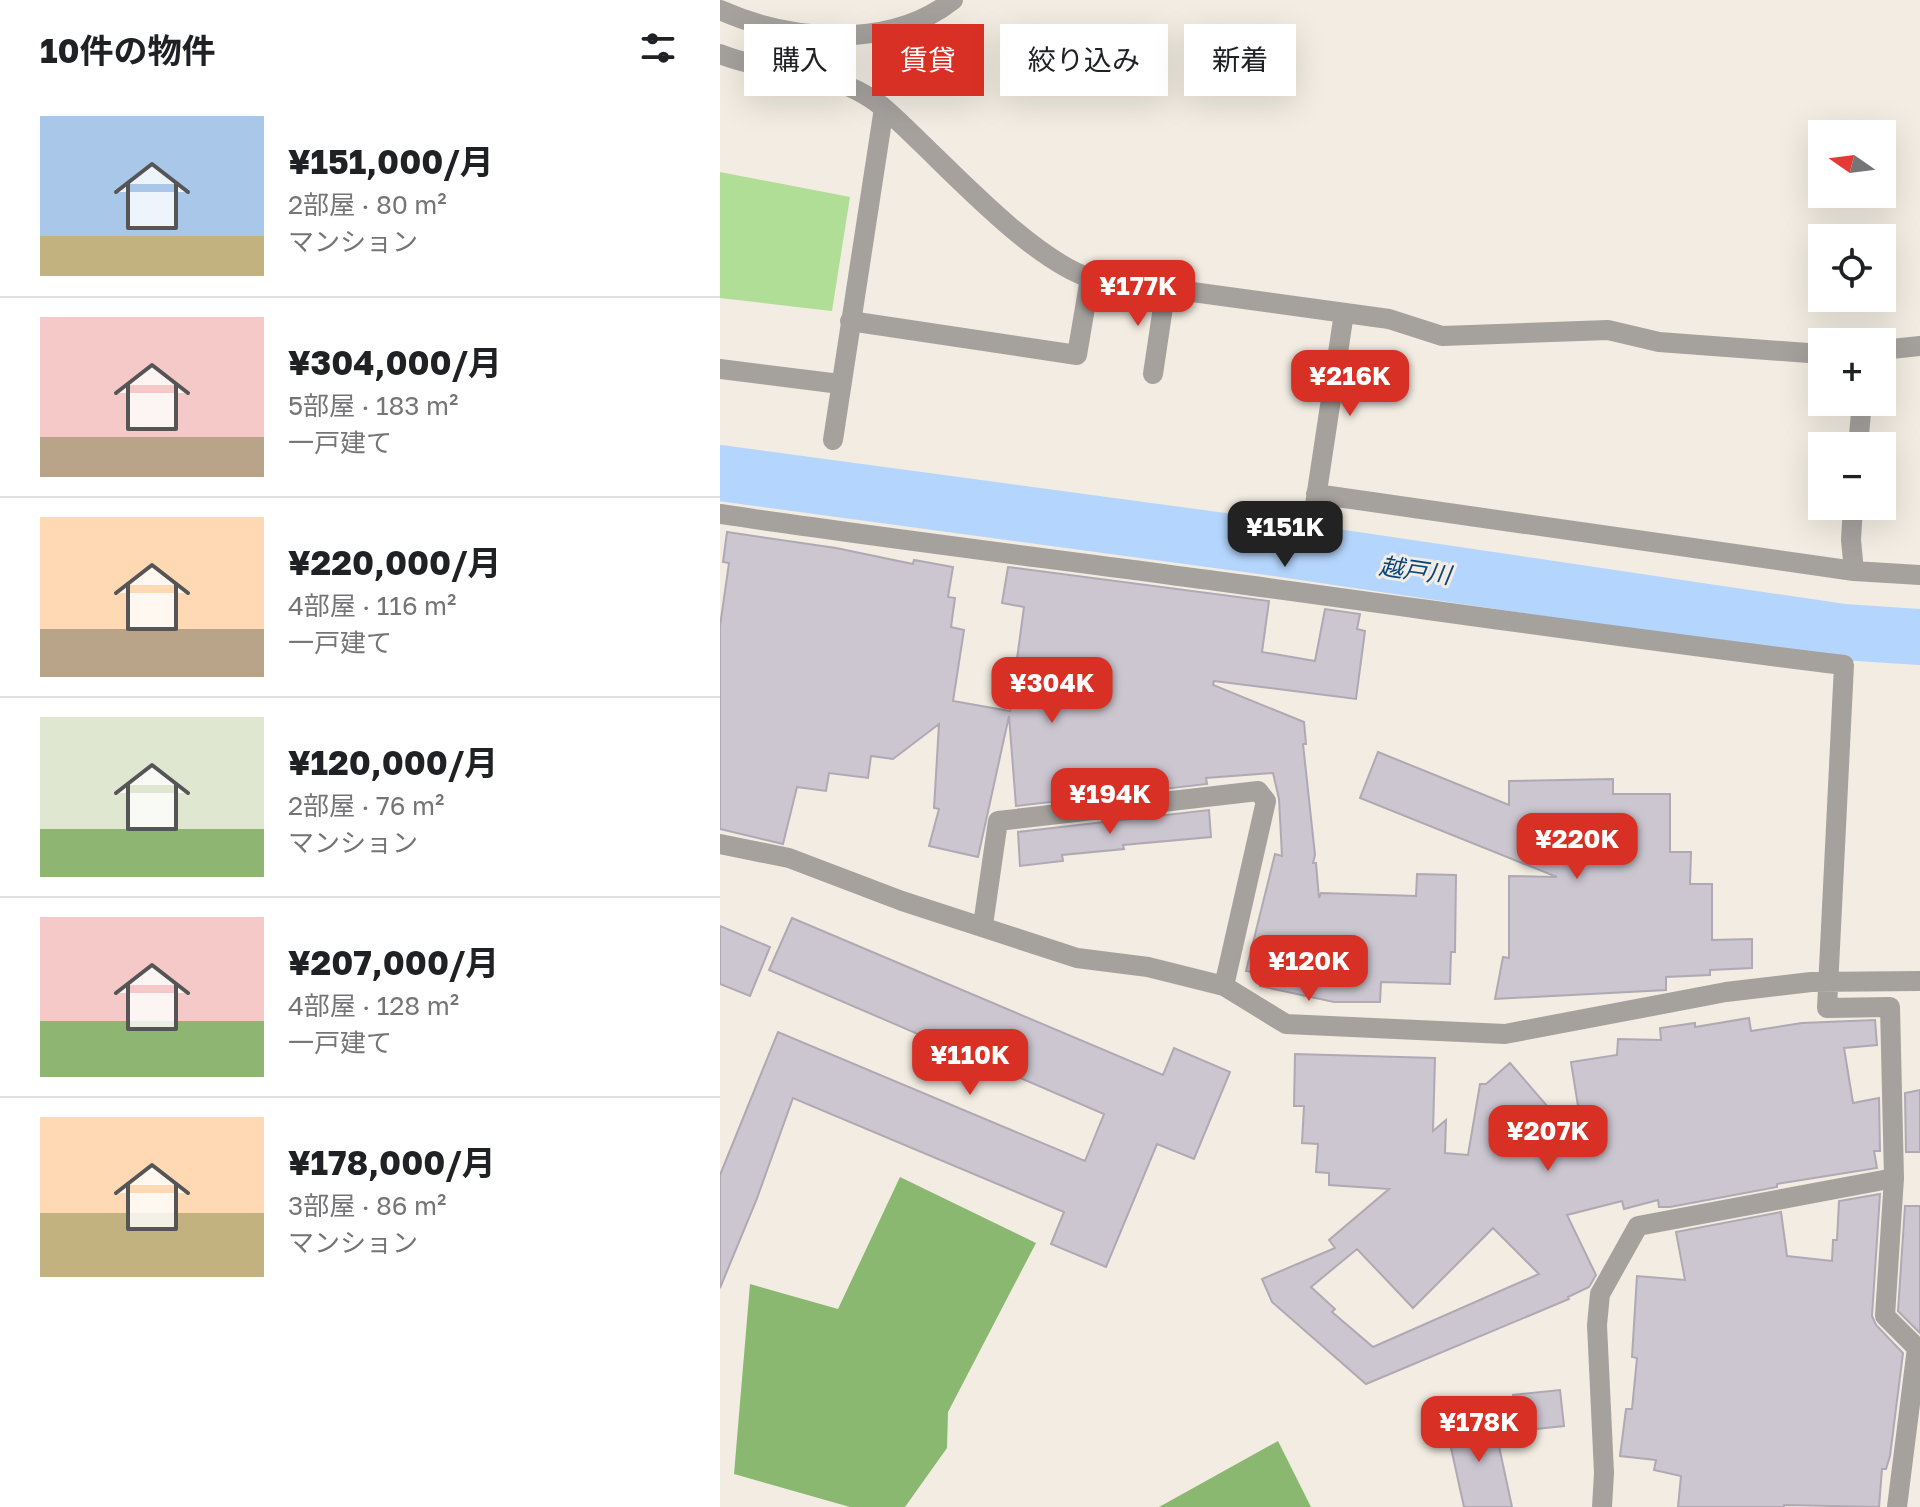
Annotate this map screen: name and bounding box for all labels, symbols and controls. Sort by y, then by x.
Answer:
chip: 購入 [744,24,856,96]
chip: 賃貸 [872,24,984,96]
chip: 絞り込み [1000,24,1168,96]
chip: 新着 [1184,24,1296,96]
icon: filters [636,26,680,70]
text: 10件の物件 [40,30,216,70]
north arrow [1808,120,1896,208]
map controls [1808,120,1896,520]
text: ¥151,000/月 [288,141,494,181]
icon: home [104,148,200,244]
text: 2部屋 · 80 m² [288,189,447,220]
button: locate [1808,224,1896,312]
text: マンション [288,226,418,257]
pin: ¥177K [1082,260,1194,328]
text: ¥177K [1099,270,1177,301]
button: + [1808,328,1896,416]
text: ¥304,000/月 [288,342,502,382]
icon: home [104,349,200,445]
pin: ¥216K [1294,350,1406,418]
text: ¥216K [1309,360,1391,391]
text: 5部屋 · 183 m² [288,390,458,421]
text: 一戸建て [288,427,392,458]
button: − [1808,432,1896,520]
pin: ¥151K [1229,501,1341,569]
text: ¥151K [1246,511,1324,542]
text: ¥220,000/月 [288,542,502,582]
icon: home [104,549,200,645]
water label: 越戸川 [1378,550,1456,589]
text: 4部屋 · 116 m² [288,590,456,621]
text: 一戸建て [288,627,392,658]
pin: ¥304K [996,657,1108,725]
text: ¥304K [1009,667,1095,698]
text: ¥120,000/月 [288,742,498,782]
icon: home [104,749,200,845]
pin: ¥194K [1054,768,1166,836]
text: ¥194K [1069,778,1151,809]
text: 2部屋 · 76 m² [288,790,444,821]
pin: ¥220K [1521,813,1633,881]
text: ¥220K [1535,823,1619,854]
text: マンション [288,827,418,858]
pin: ¥120K [1253,935,1365,1003]
text: ¥207,000/月 [288,942,499,982]
text: ¥120K [1268,945,1350,976]
icon: home [104,949,200,1045]
text: 4部屋 · 128 m² [288,990,459,1021]
text: 一戸建て [288,1027,392,1058]
pin: ¥110K [914,1029,1026,1097]
text: ¥110K [930,1039,1010,1070]
pin: ¥207K [1492,1105,1604,1173]
text: ¥207K [1507,1115,1589,1146]
text: ¥178,000/月 [288,1142,496,1182]
icon: home [104,1149,200,1245]
text: 3部屋 · 86 m² [288,1190,446,1221]
text: マンション [288,1227,418,1258]
pin: ¥178K [1423,1396,1535,1464]
text: ¥178K [1439,1406,1519,1437]

